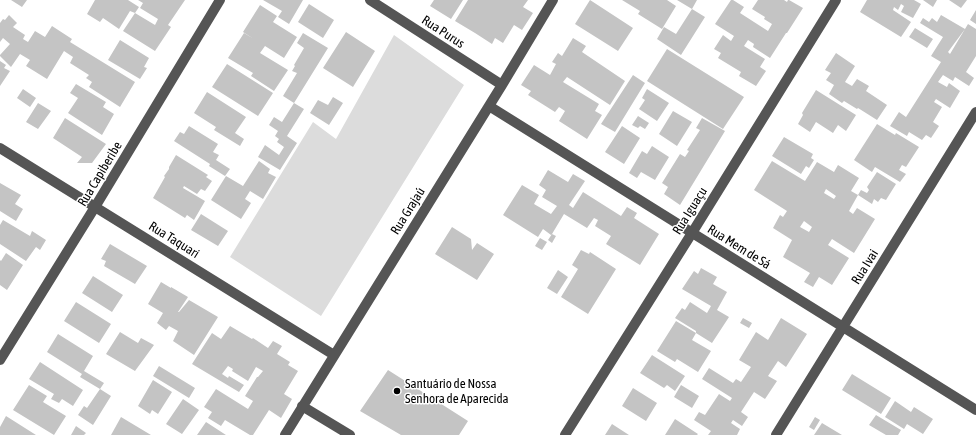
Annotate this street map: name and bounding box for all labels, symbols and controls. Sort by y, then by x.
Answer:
street label: Rua Purus [419,12,467,52]
street label: Rua Capiberibe [75,139,125,209]
street label: Rua Iguaçu [669,184,711,238]
street label: Rua Grajaú [387,185,429,237]
street label: Rua Taquari [146,218,202,262]
street label: Rua Mem de Sá [704,221,774,273]
street label: Rua Ivai [848,247,882,287]
place label: Santuário de Nossa Senhora de Aparecida [405,376,509,407]
marker: Santuário de Nossa Senhora de Aparecida [392,386,402,396]

